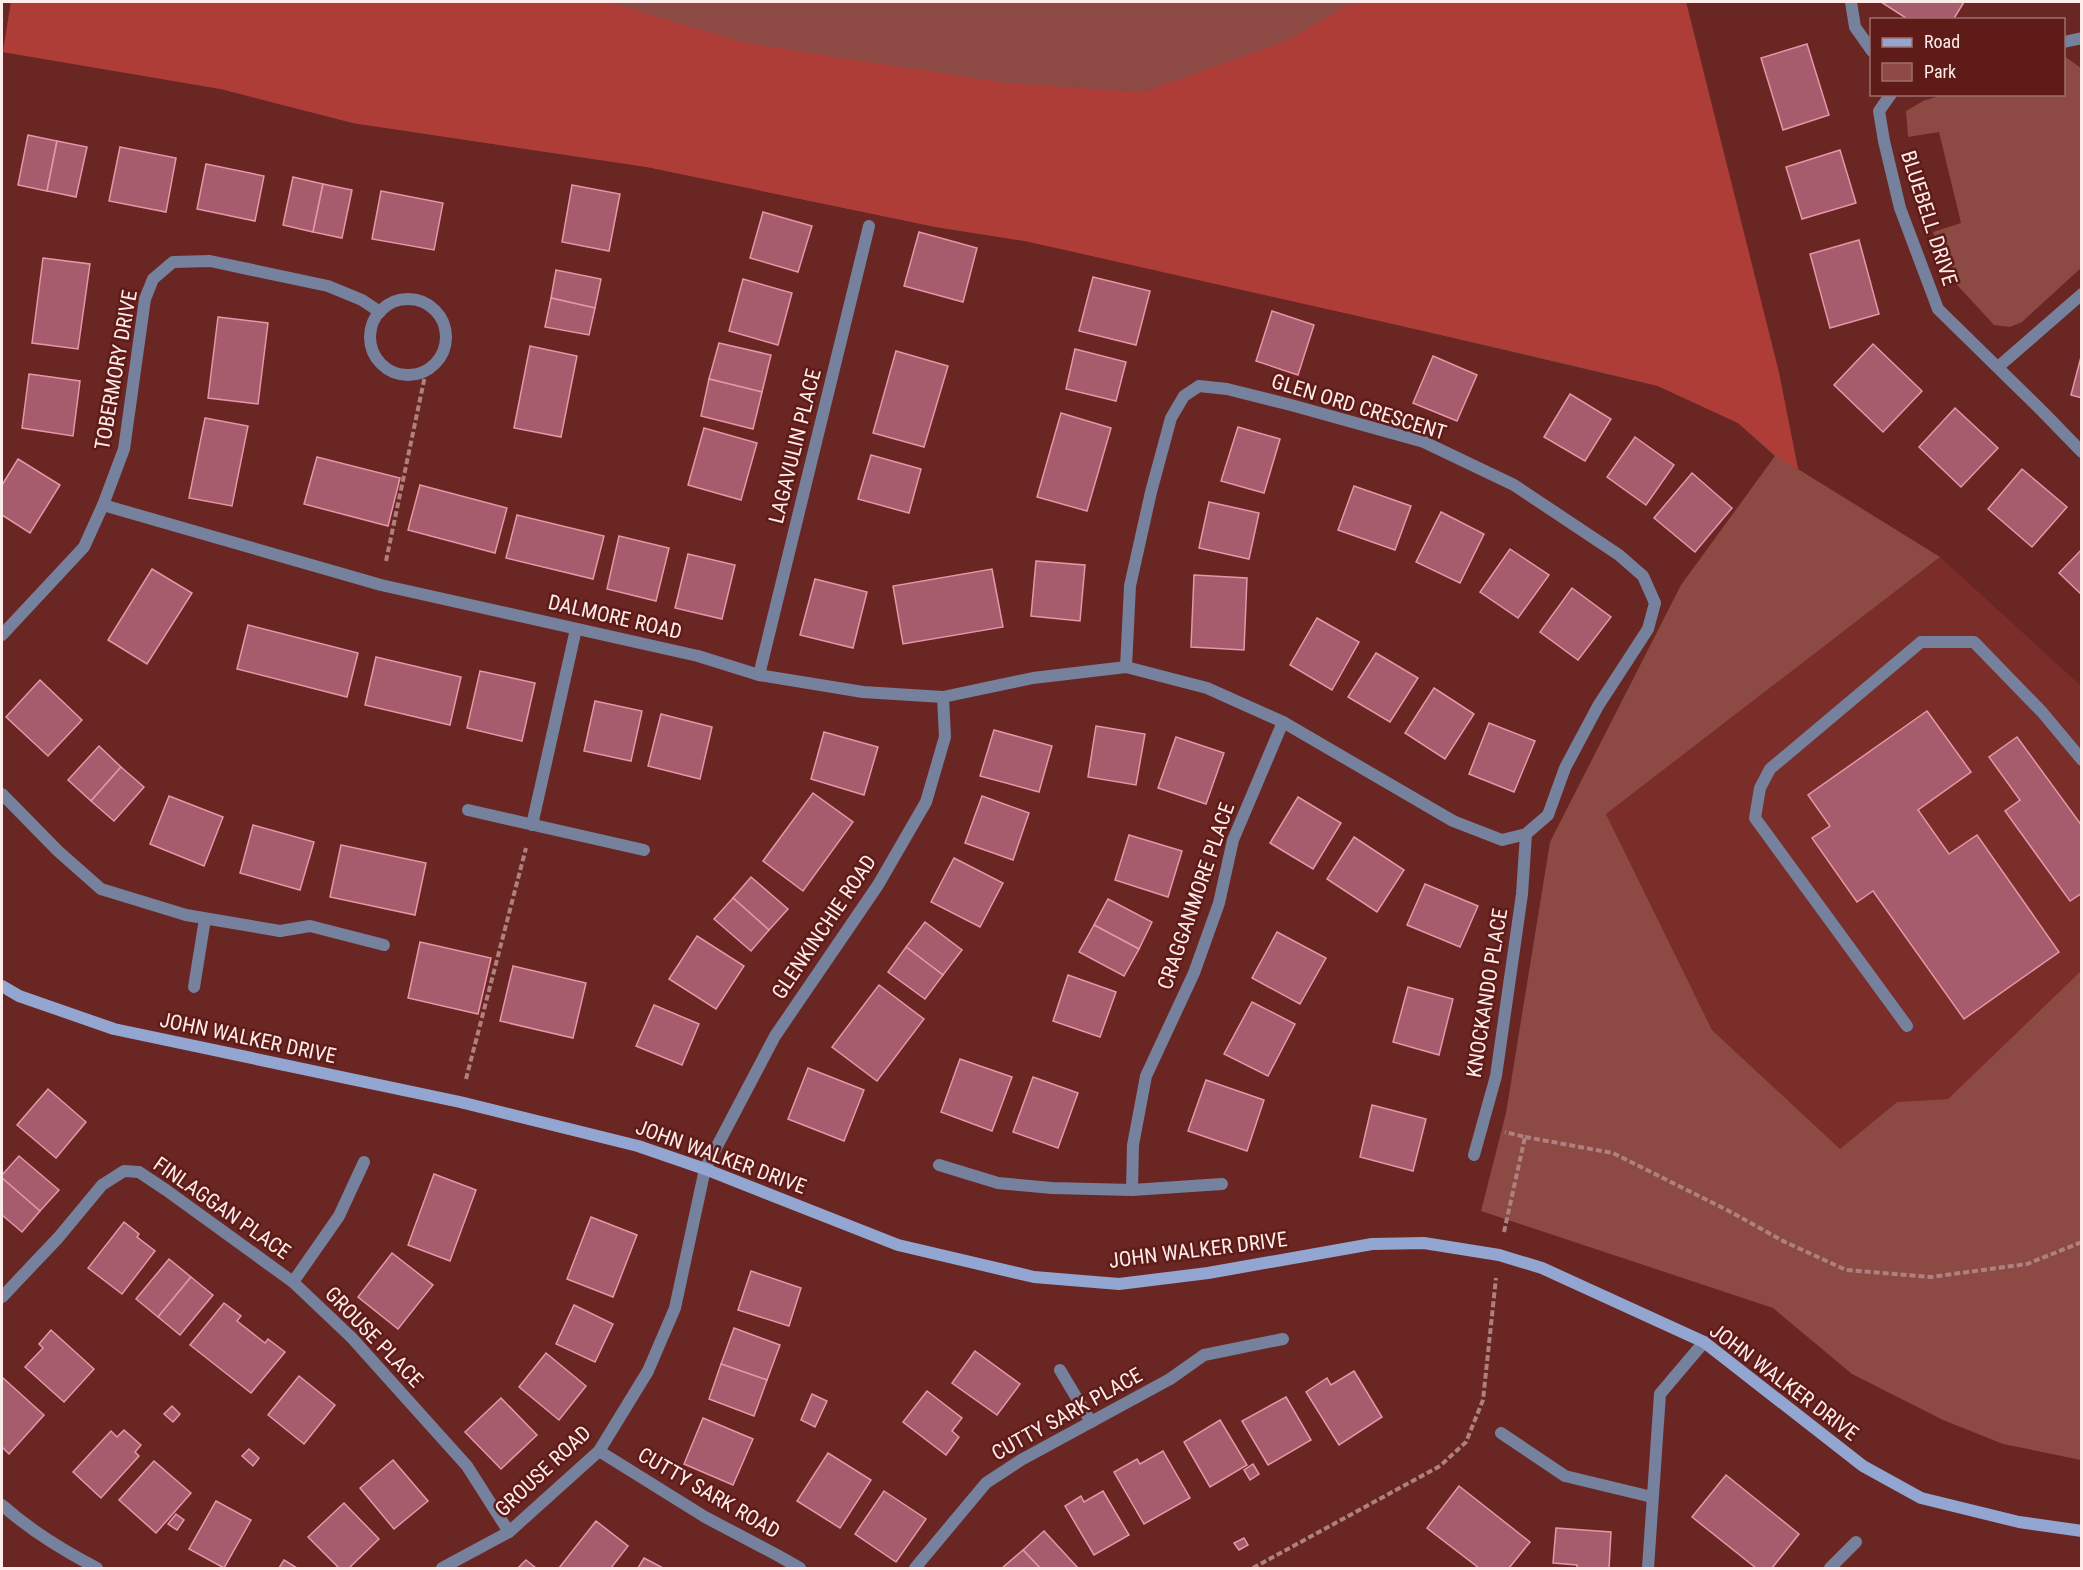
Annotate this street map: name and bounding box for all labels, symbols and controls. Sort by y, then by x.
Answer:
legend [1870,18,2065,96]
text: Road [1924,31,1960,52]
text: Park [1924,61,1956,82]
street label: BLUEBELL DRIVE [1896,148,1962,288]
street label: TOBERMORY DRIVE [90,288,142,452]
street label: LAGAVULIN PLACE [764,366,826,526]
street label: GLEN ORD CRESCENT [1269,369,1449,445]
street label: DALMORE ROAD [546,590,684,644]
street label: CRAGGANMORE PLACE [1153,799,1239,993]
street label: GLENKINCHIE ROAD [767,850,881,1004]
street label: KNOCKANDO PLACE [1462,907,1512,1079]
street label: JOHN WALKER DRIVE [158,1008,338,1068]
street label: JOHN WALKER DRIVE [632,1115,810,1199]
street label: FINLAGGAN PLACE [149,1152,295,1264]
street label: JOHN WALKER DRIVE [1107,1227,1289,1273]
street label: GROUSE PLACE [320,1282,428,1392]
street label: JOHN WALKER DRIVE [1705,1318,1863,1446]
street label: CUTTY SARK PLACE [988,1363,1146,1465]
street label: GROUSE ROAD [490,1421,596,1521]
street label: CUTTY SARK ROAD [634,1443,784,1543]

